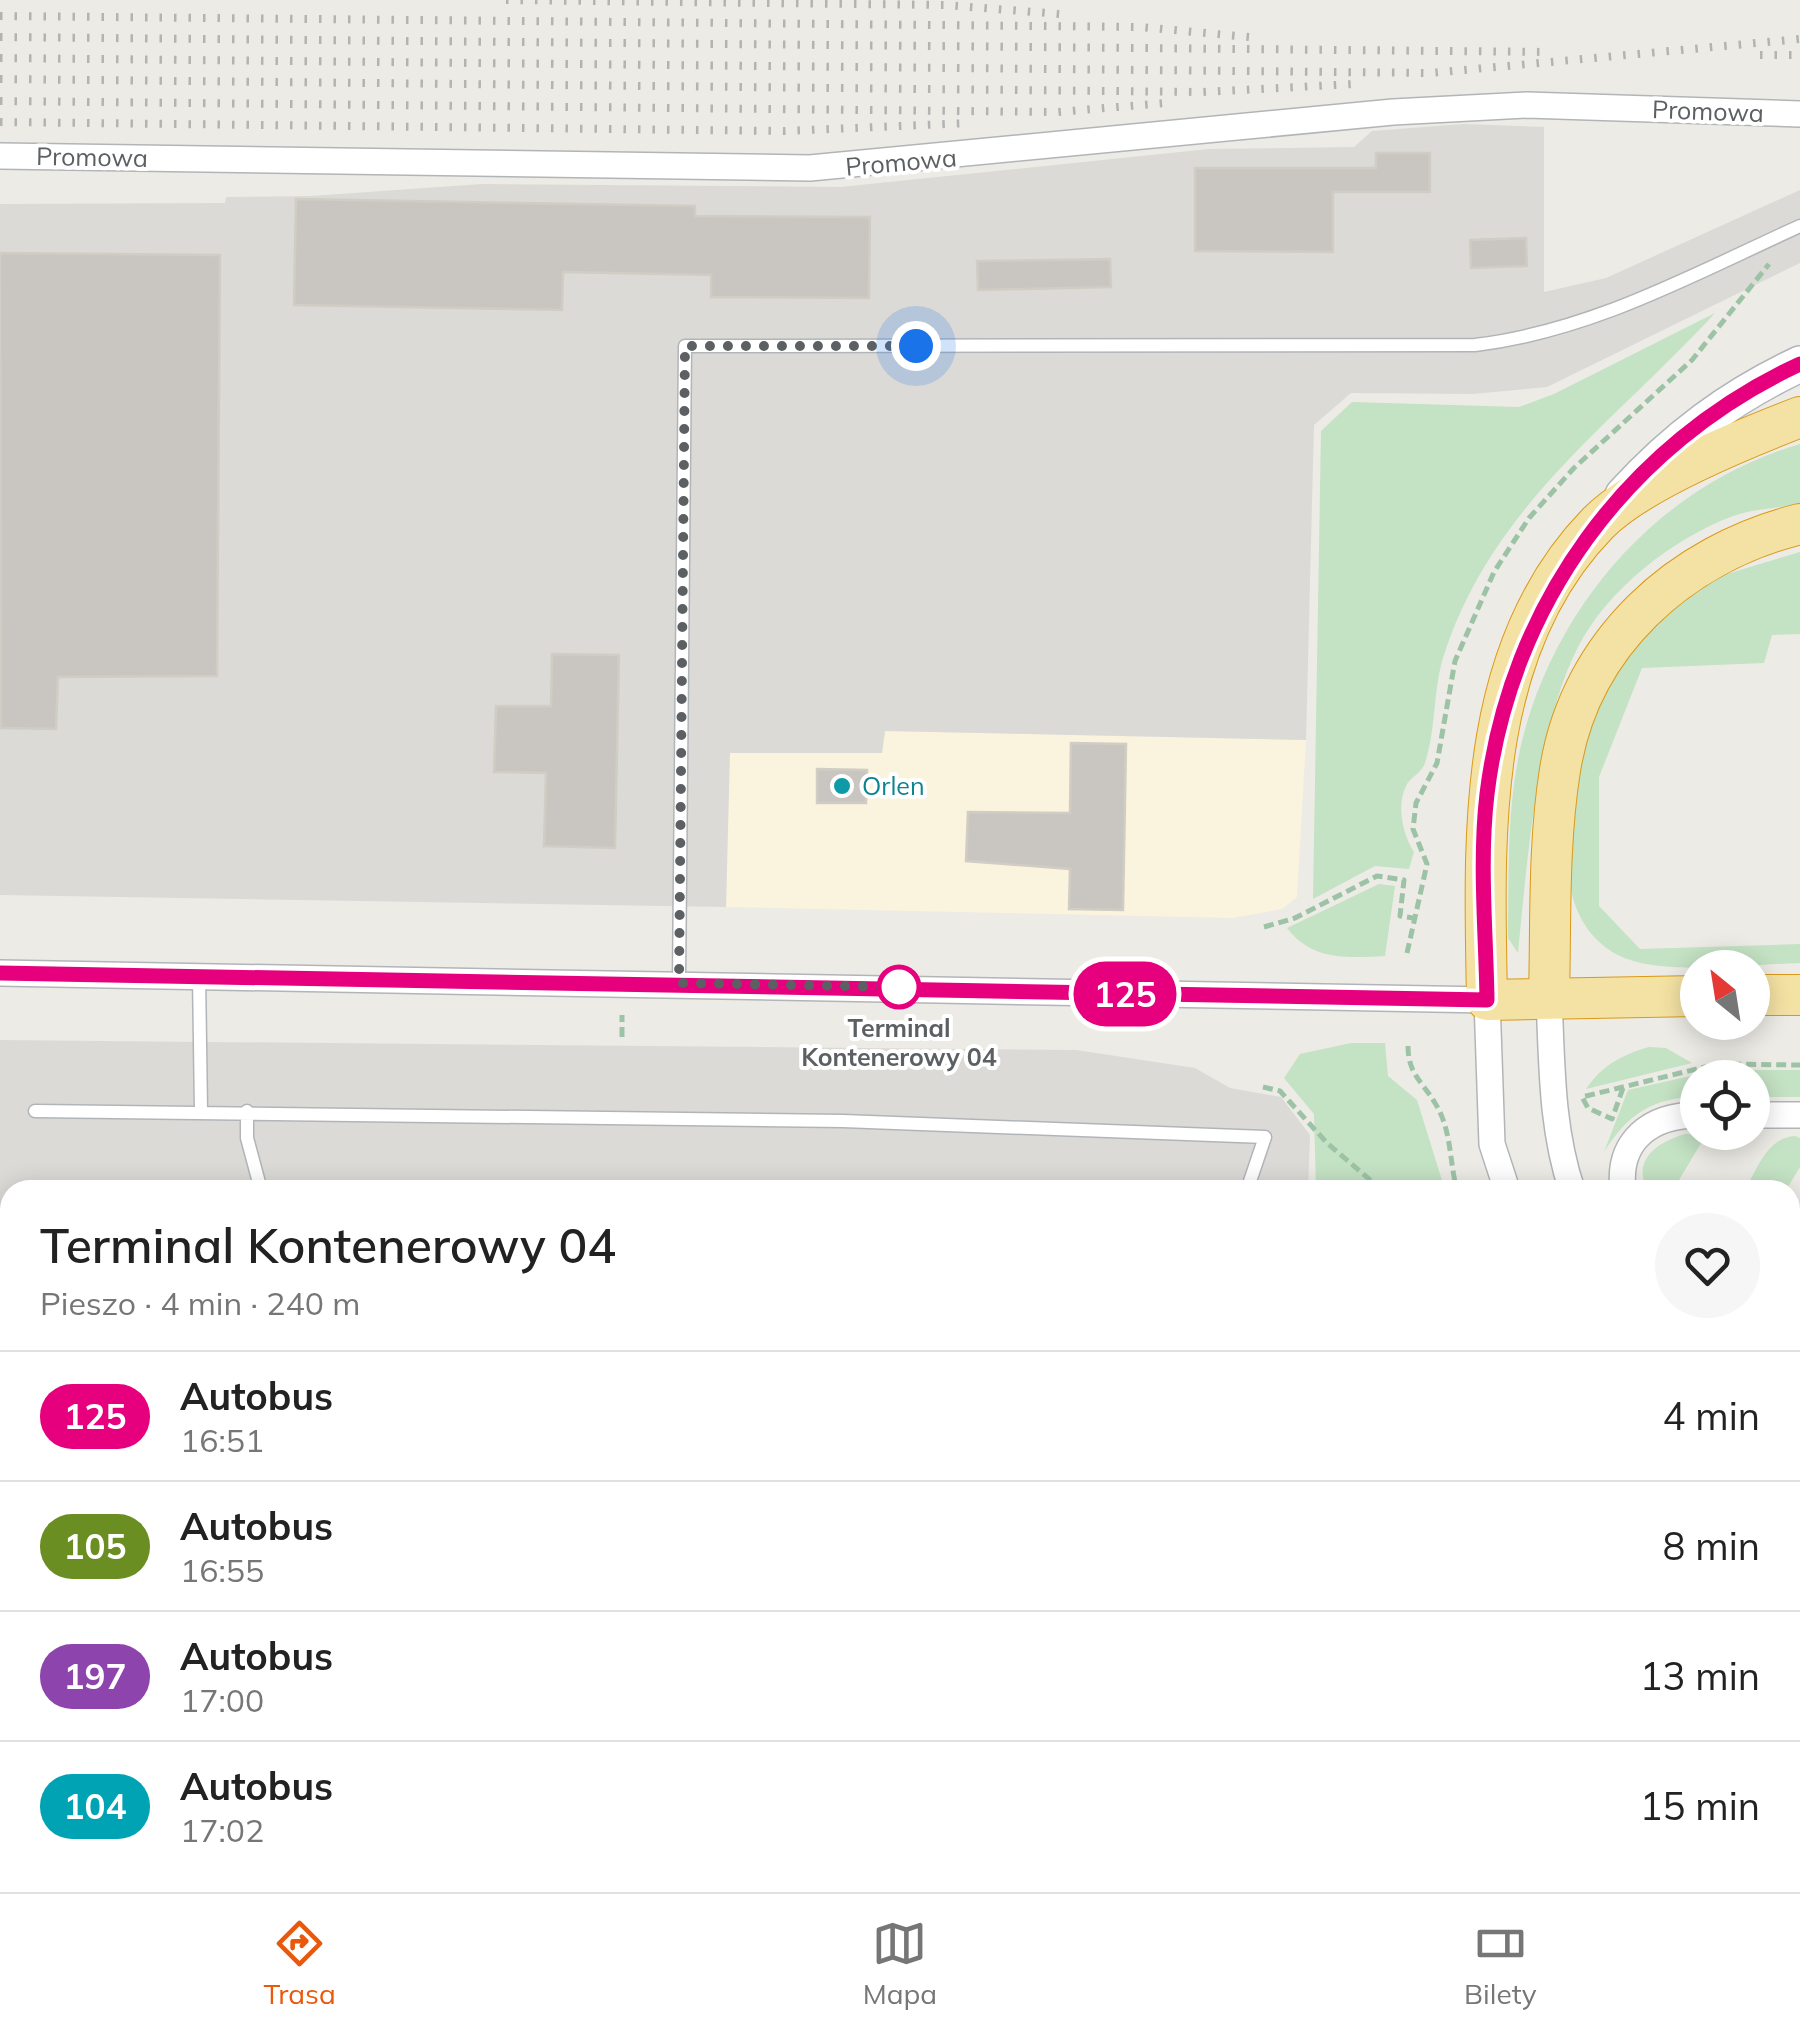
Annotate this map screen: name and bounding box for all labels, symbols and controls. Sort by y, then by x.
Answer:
street label: Promowa [1652,93,1764,128]
street label: Promowa [36,140,148,173]
street label: Promowa [844,141,958,182]
your location [891,321,941,371]
place label: Orlen [862,770,925,801]
marker: Orlen [831,775,853,797]
north arrow [1680,950,1770,1040]
map controls [1680,950,1770,1150]
line badge: 125 [1068,962,1182,1026]
marker: Terminal Kontenerowy 04 [878,966,920,1008]
text: 125 [1093,972,1157,1016]
place label: Terminal Kontenerowy 04 [801,1012,997,1072]
button: locate [1680,1060,1770,1150]
button: heart [1655,1213,1760,1318]
text: Terminal Kontenerowy 04 [40,1215,616,1275]
text: Pieszo · 4 min · 240 m [40,1283,360,1323]
text: Autobus [180,1372,333,1420]
text: 4 min [1663,1392,1760,1440]
text: 125 [63,1394,127,1438]
text: 16:51 [180,1420,264,1460]
text: Autobus [180,1502,333,1550]
text: 8 min [1663,1522,1760,1570]
text: 105 [63,1524,127,1568]
text: 16:55 [180,1550,264,1590]
text: Autobus [180,1632,333,1680]
text: 13 min [1640,1652,1760,1700]
text: 197 [63,1654,127,1698]
text: 17:00 [180,1680,264,1720]
text: Autobus [180,1762,333,1810]
text: 15 min [1640,1782,1760,1830]
text: 104 [63,1784,127,1828]
text: 17:02 [180,1810,264,1850]
tab: Trasa [263,1916,336,2011]
tab: Mapa [863,1916,937,2011]
tab: Bilety [1464,1916,1537,2011]

